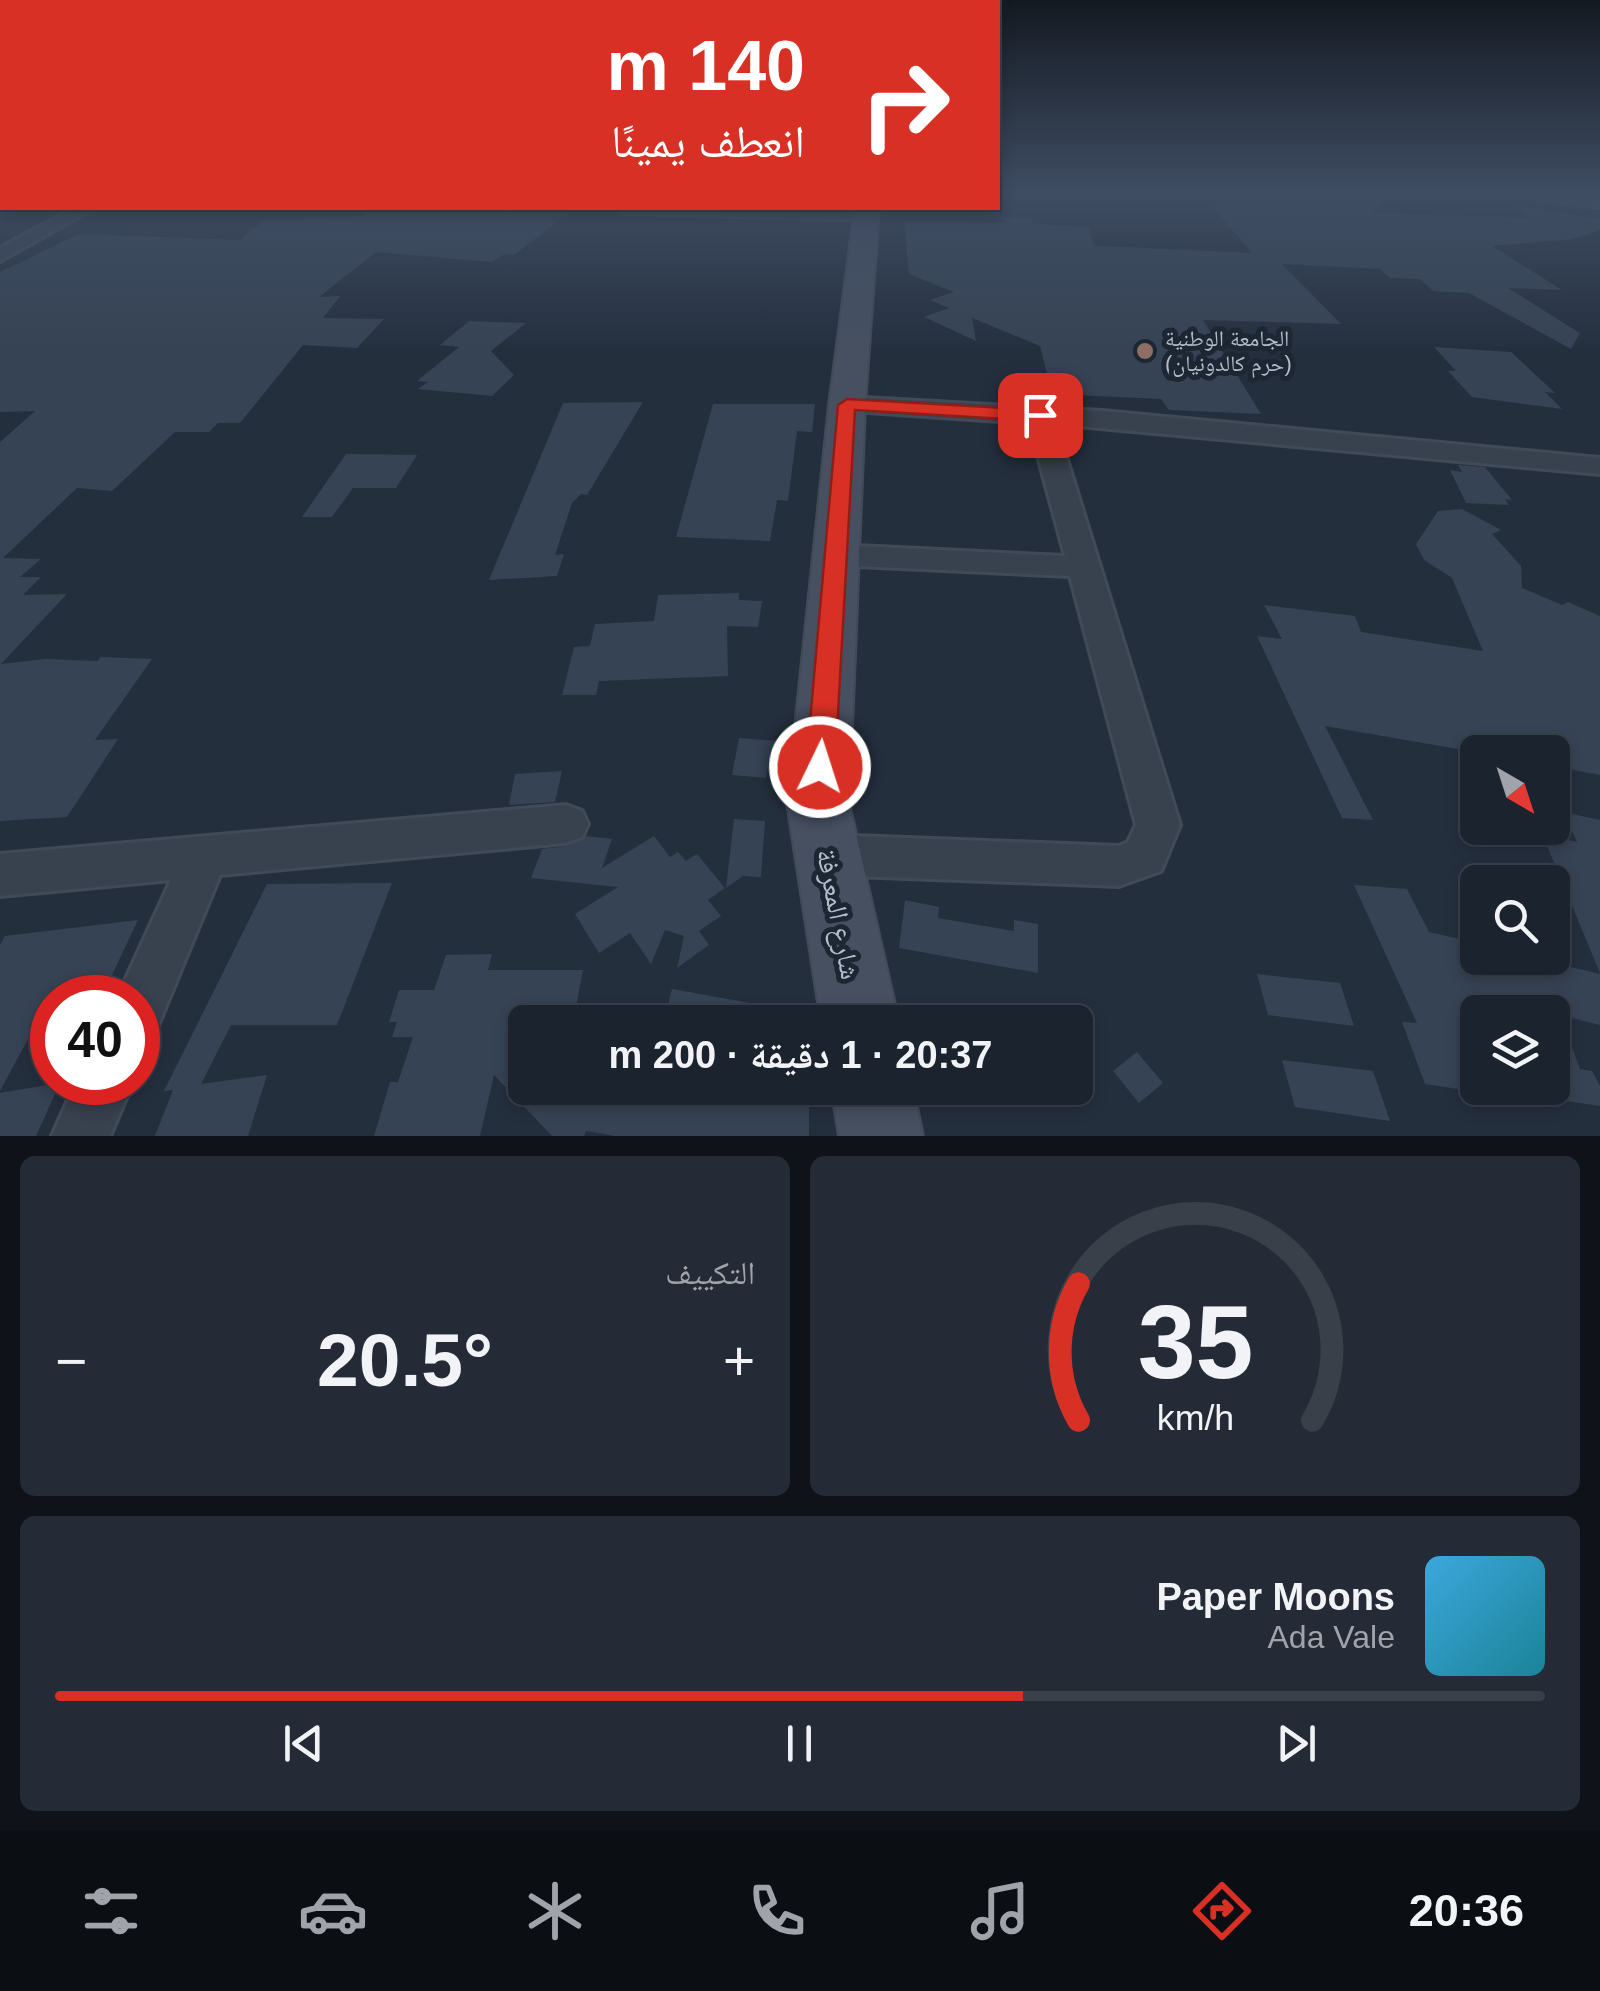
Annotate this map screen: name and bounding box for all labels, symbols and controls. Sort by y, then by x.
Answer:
text: 140 m [607,27,805,105]
icon: right [840,40,970,170]
text: انعطف يمينًا [611,116,805,167]
place label: الجامعة الوطنية (حرم كالدونيان) [1165,326,1292,378]
marker: الجامعة الوطنية (حرم كالدونيان) [1134,340,1156,362]
pin [998,373,1083,458]
icon: arrive [1013,388,1068,443]
position arrow [768,715,872,819]
north arrow [1460,735,1570,845]
map controls [1460,735,1570,1105]
street label: شارع المعرفة [809,846,866,982]
button: search [1460,865,1570,975]
speed limit sign: 40 [30,975,160,1105]
button: layers [1460,995,1570,1105]
text: 20:37 · 1 دقيقة · 200 m [608,1034,993,1076]
text: التكييف [665,1255,755,1291]
text: 35 [1137,1284,1253,1400]
text: 20.5° [317,1318,493,1402]
text: − [55,1330,87,1392]
text: + [723,1330,755,1392]
text: km/h [1156,1398,1234,1438]
text: Paper Moons [1156,1576,1395,1618]
text: Ada Vale [1268,1619,1395,1655]
icon: previous [276,1716,331,1771]
icon: pause [772,1716,827,1771]
icon: next [1269,1716,1324,1771]
icon: filters [76,1876,146,1946]
icon: car [298,1876,368,1946]
icon: climate [520,1876,590,1946]
icon: phone [742,1876,812,1946]
icon: music [965,1876,1035,1946]
icon: directions [1187,1876,1257,1946]
text: 20:36 [1409,1885,1524,1936]

